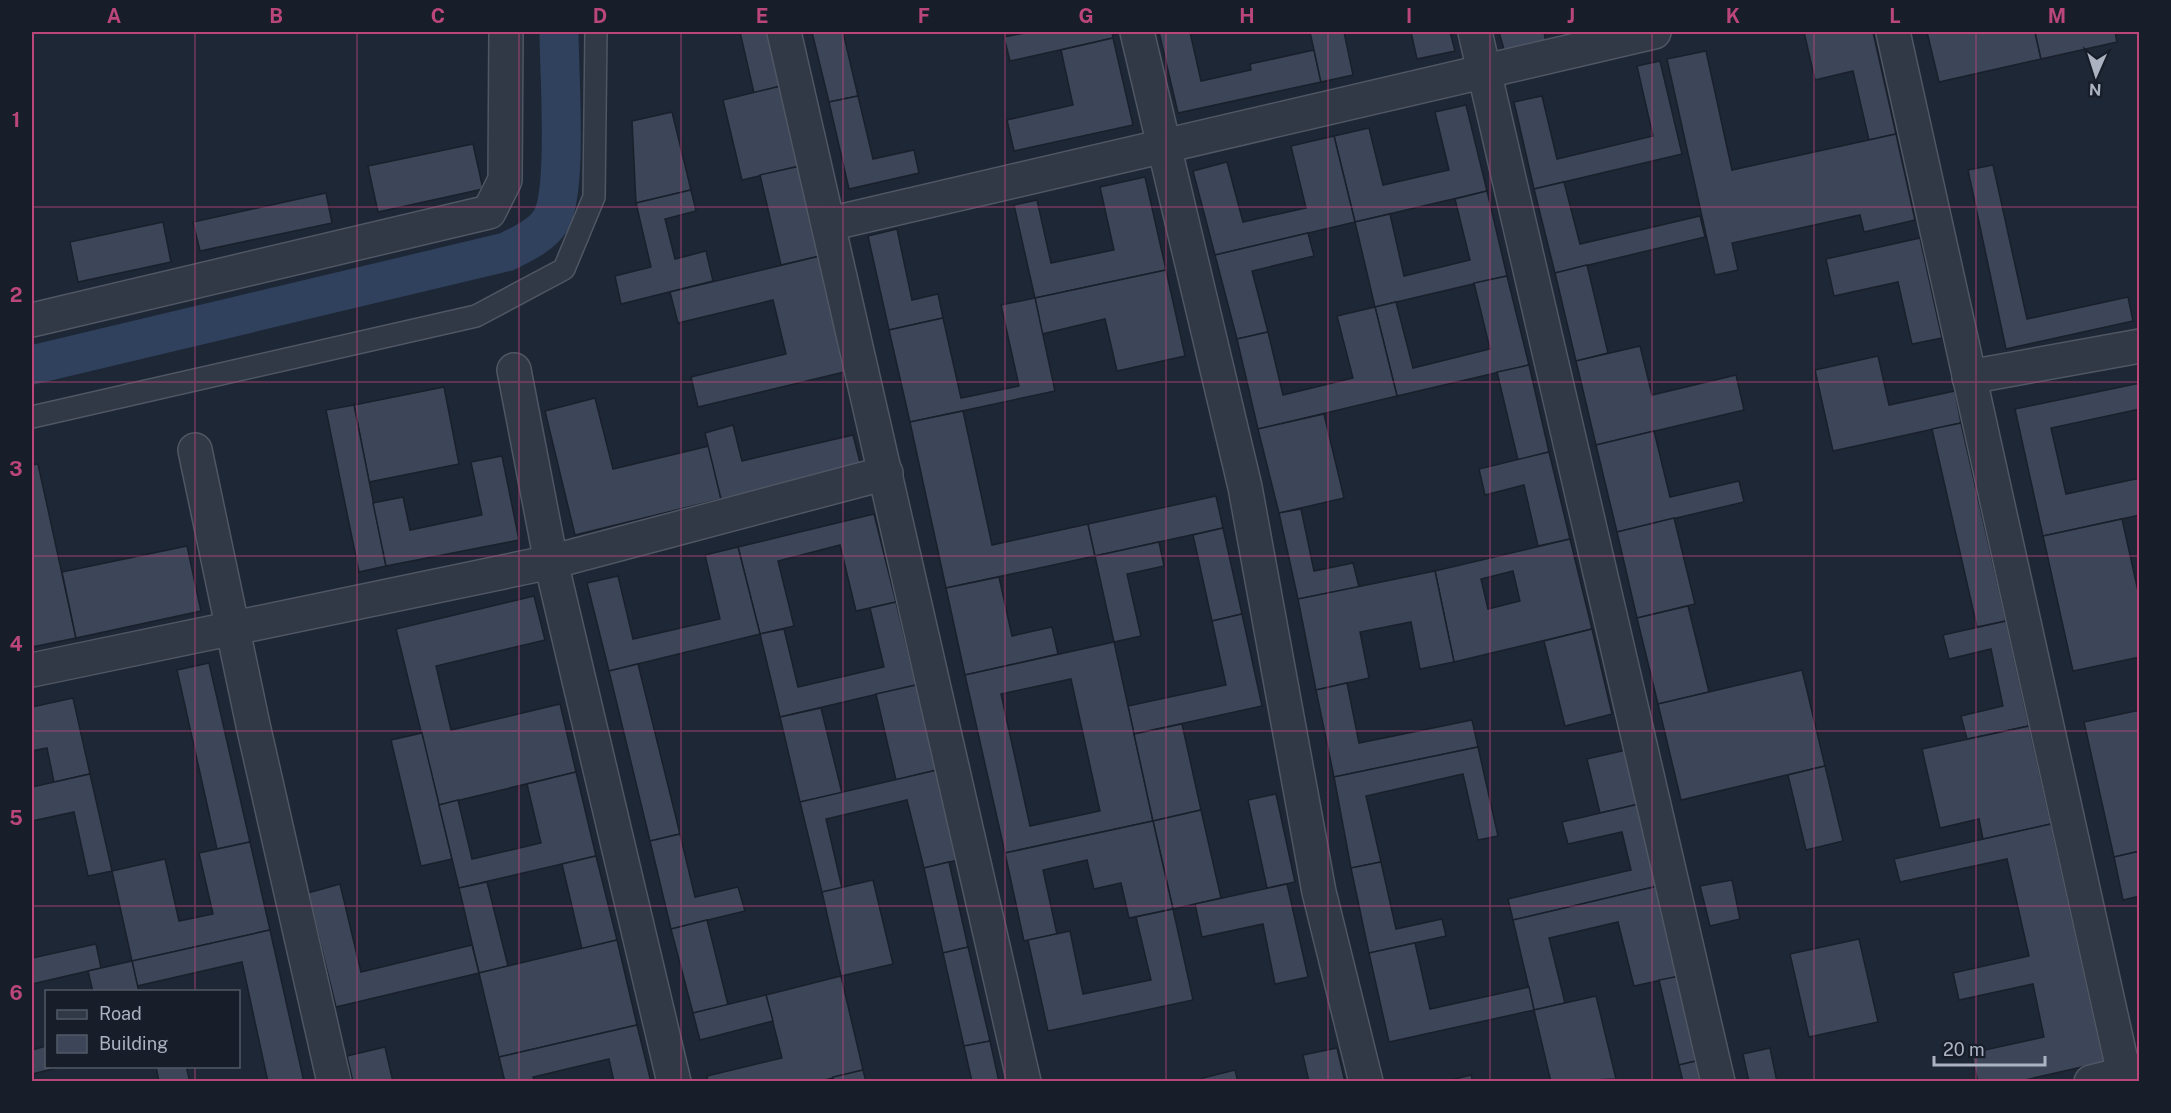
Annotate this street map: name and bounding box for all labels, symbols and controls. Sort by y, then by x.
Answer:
text: A [107,4,121,28]
text: B [269,4,283,28]
text: C [431,4,445,28]
text: D [593,4,607,28]
text: E [756,4,768,28]
text: F [918,4,930,28]
text: G [1078,4,1094,28]
text: H [1239,4,1255,28]
text: I [1406,4,1412,28]
text: J [1567,4,1575,28]
text: K [1726,4,1740,28]
text: L [1889,4,1901,28]
text: M [2048,4,2066,28]
north arrow [2066,45,2126,105]
text: N [2088,80,2102,99]
text: 1 [12,108,20,132]
text: 2 [10,283,22,307]
text: 3 [9,457,23,481]
text: 4 [9,632,23,656]
text: 5 [9,806,23,830]
text: 6 [9,981,23,1005]
legend [45,990,240,1068]
text: Road [99,1003,142,1024]
scale bar [1934,1029,2045,1067]
text: Building [99,1033,168,1054]
text: 20 m [1943,1039,1985,1060]

